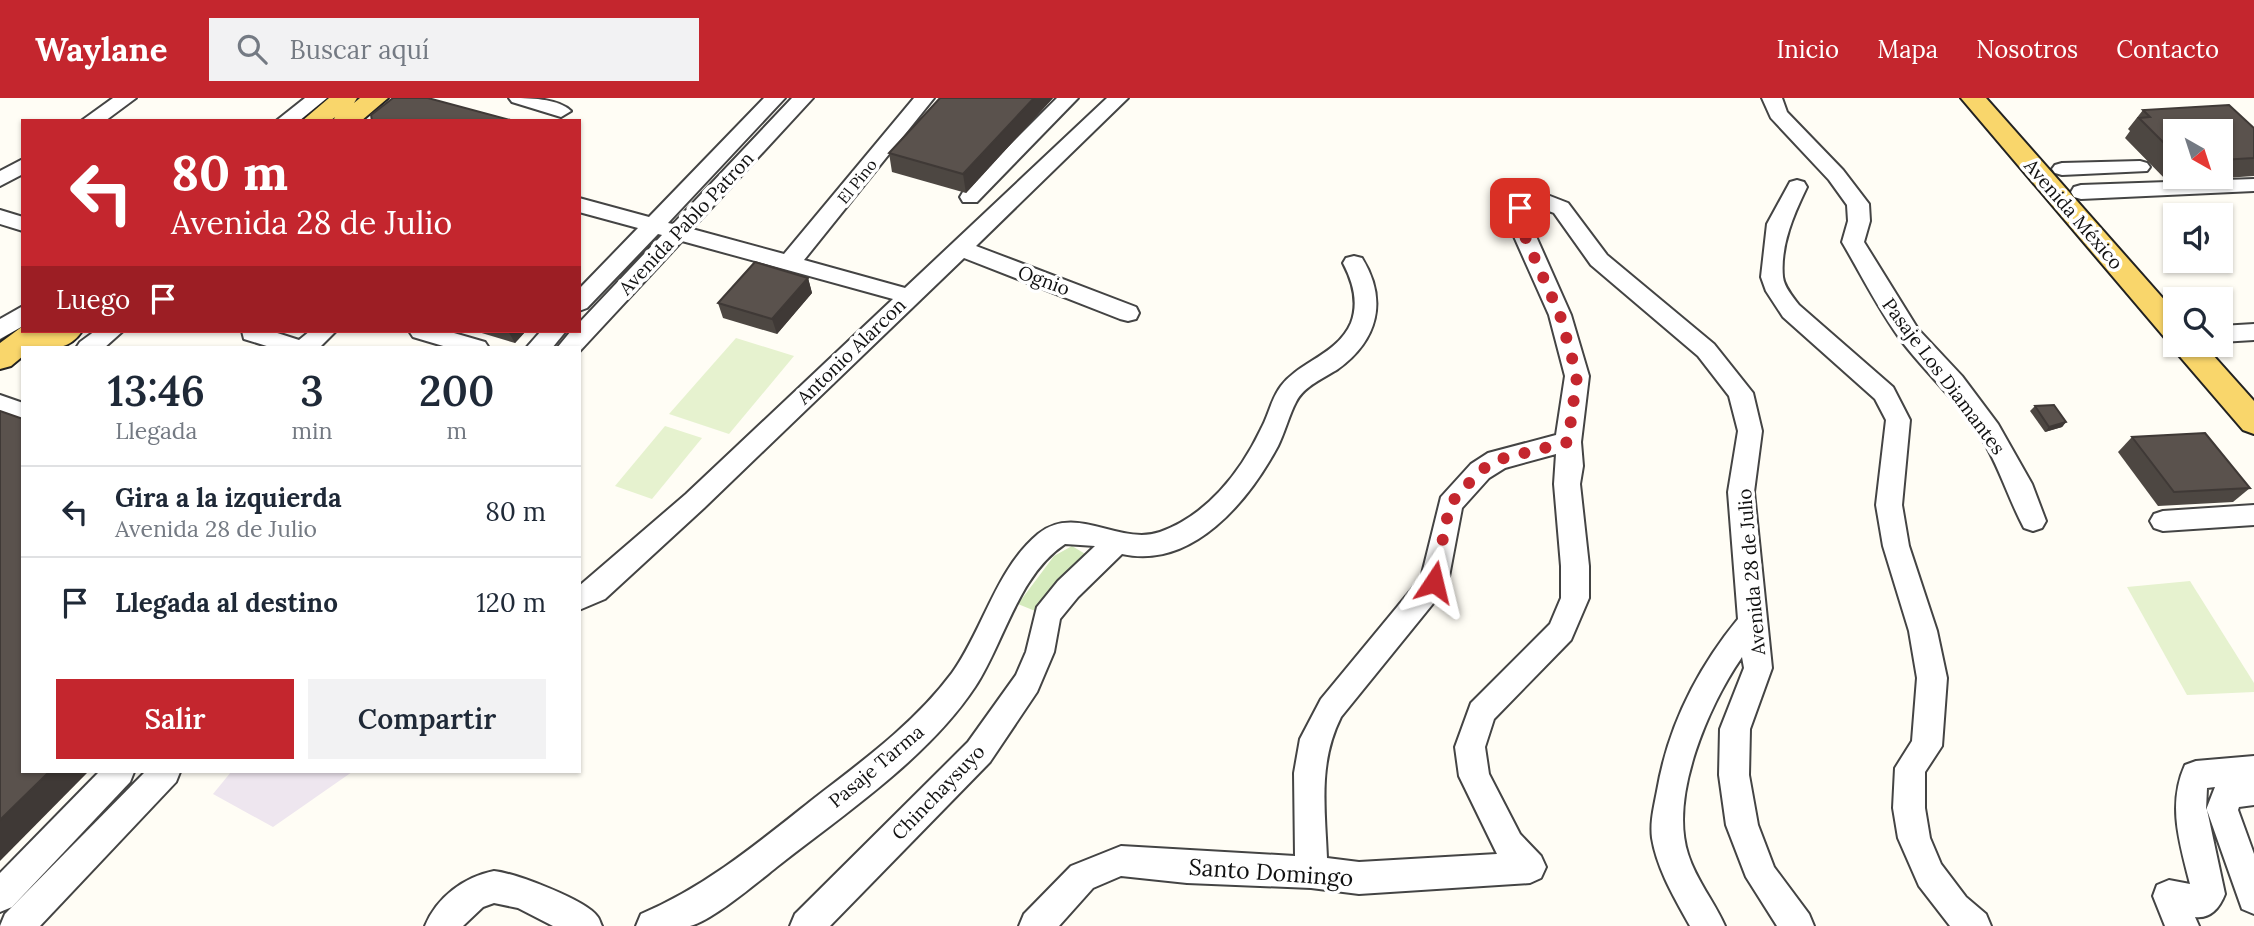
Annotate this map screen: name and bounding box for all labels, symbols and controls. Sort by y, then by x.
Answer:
search box [209,18,699,81]
text: Waylane [35,28,167,70]
icon: search [233,30,271,68]
text: Buscar aquí [289,33,429,66]
text: Inicio [1776,34,1839,65]
text: Mapa [1877,34,1938,65]
text: Nosotros [1976,34,2078,65]
text: Contacto [2116,34,2219,65]
north arrow [2163,119,2233,189]
map controls [2163,119,2233,357]
text: 80 m [171,141,288,203]
street label: Avenida Pablo Patron [613,146,759,300]
icon: left [56,147,147,238]
street label: Avenida México [2019,153,2128,274]
street label: El Pino [833,155,881,207]
pin [1490,178,1550,238]
icon: arrive [1501,189,1539,227]
text: Avenida 28 de Julio [171,202,452,243]
button: sound [2163,203,2233,273]
street label: Ognio [1015,260,1073,300]
icon: arrive [144,280,182,318]
text: Luego [56,283,130,316]
button: search [2163,287,2233,357]
street label: Antonio Alarcon [791,293,911,410]
street label: Pasaje Los Diamantes [1877,293,2011,459]
text: 13:46 [108,364,205,418]
text: 3 [300,364,324,418]
text: 200 [419,364,494,418]
text: Llegada [115,416,197,445]
text: min [292,416,333,445]
text: m [446,416,467,445]
text: Gira a la izquierda [115,481,342,514]
street label: Avenida 28 de Julio [1732,488,1770,657]
icon: left [56,493,94,531]
text: 80 m [485,495,546,528]
text: Avenida 28 de Julio [115,514,317,543]
position arrow [1397,545,1471,619]
icon: arrive [56,584,94,622]
text: Llegada al destino [115,586,338,619]
text: 120 m [476,586,546,619]
button: Salir [56,679,294,759]
button: Compartir [308,679,546,759]
street label: Pasaje Tarma [824,719,929,813]
street label: Chinchaysuyo [886,739,990,845]
street label: Santo Domingo [1188,852,1354,892]

